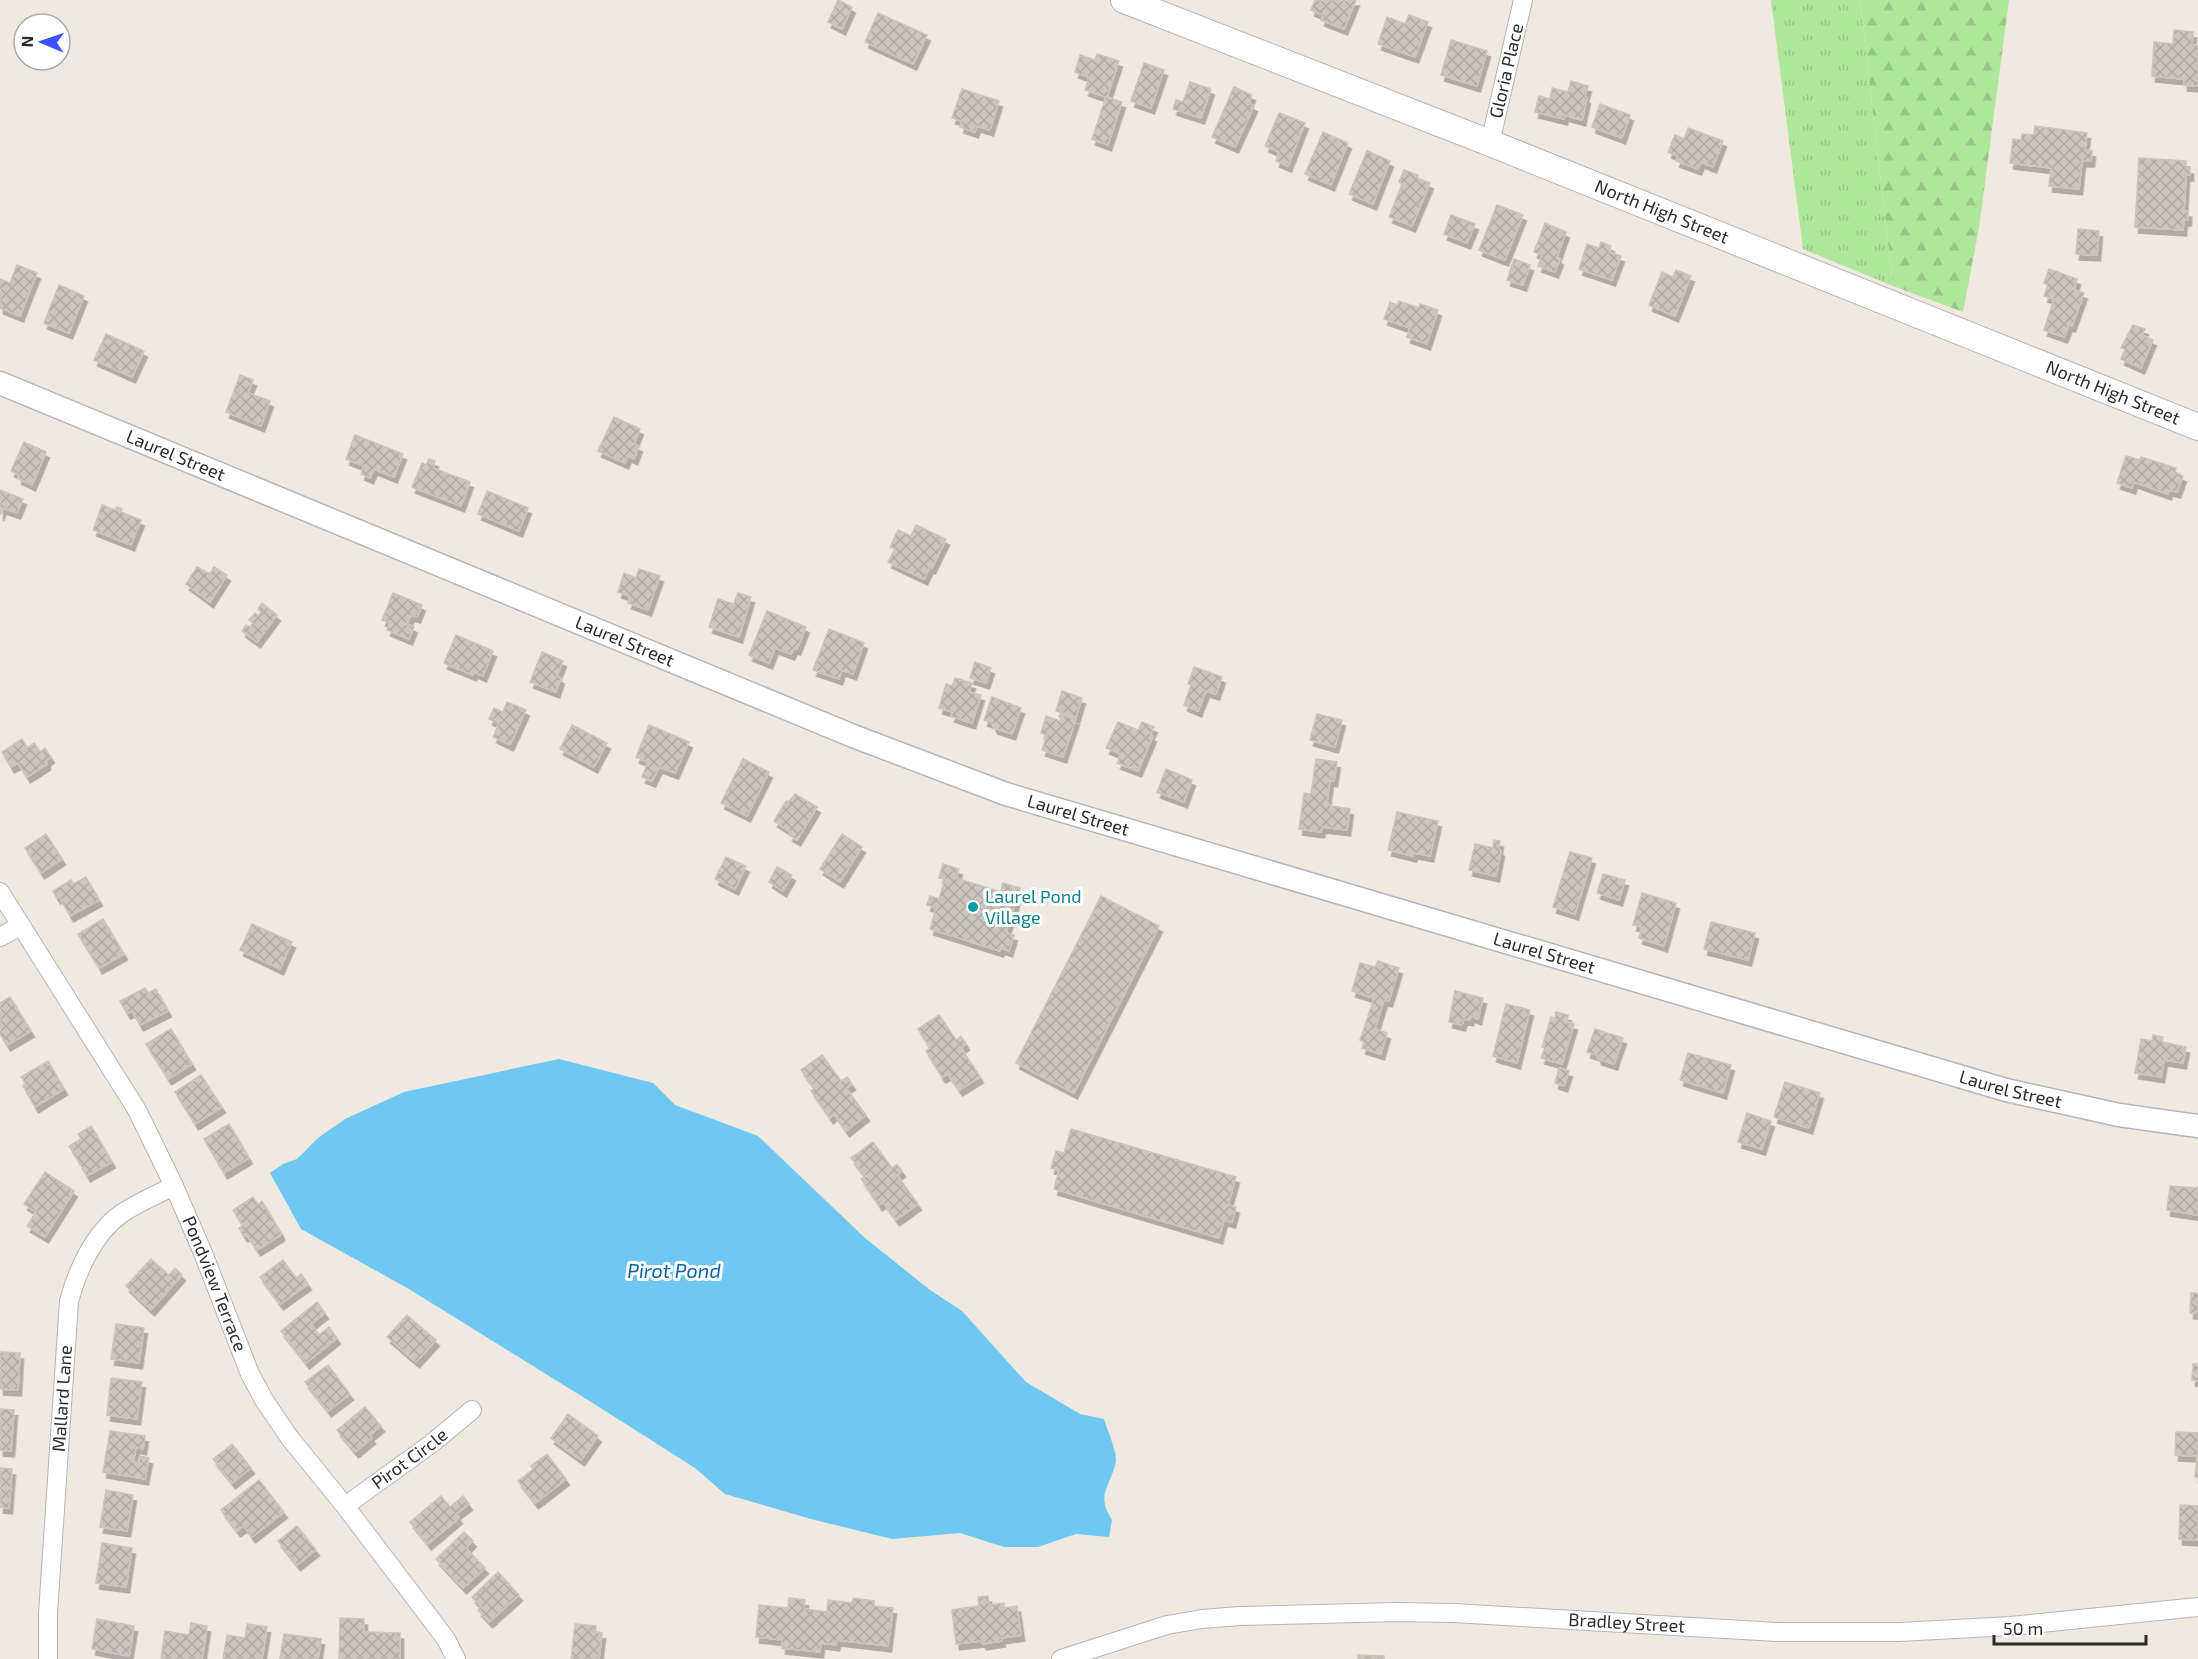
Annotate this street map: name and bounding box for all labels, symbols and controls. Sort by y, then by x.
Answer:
north arrow [12,12,72,72]
street label: Gloria Place [1484,21,1527,120]
text: N [17,35,36,48]
street label: North High Street [1592,174,1733,248]
street label: North High Street [2043,355,2184,429]
street label: Laurel Street [123,424,229,485]
street label: Laurel Street [572,610,678,671]
street label: Laurel Street [1025,789,1132,840]
place label: Laurel Pond Village [985,885,1081,928]
marker: Laurel Pond Village [966,900,980,914]
street label: Laurel Street [1491,927,1598,978]
street label: Laurel Street [1957,1065,2064,1112]
street label: Pondview Terrace [178,1212,252,1355]
water label: Pirot Pond [627,1258,721,1282]
street label: Mallard Lane [47,1344,76,1453]
street label: Pirot Circle [367,1423,452,1493]
street label: Bradley Street [1568,1608,1686,1637]
scale bar [1994,1608,2146,1646]
text: 50 m [2003,1617,2043,1639]

